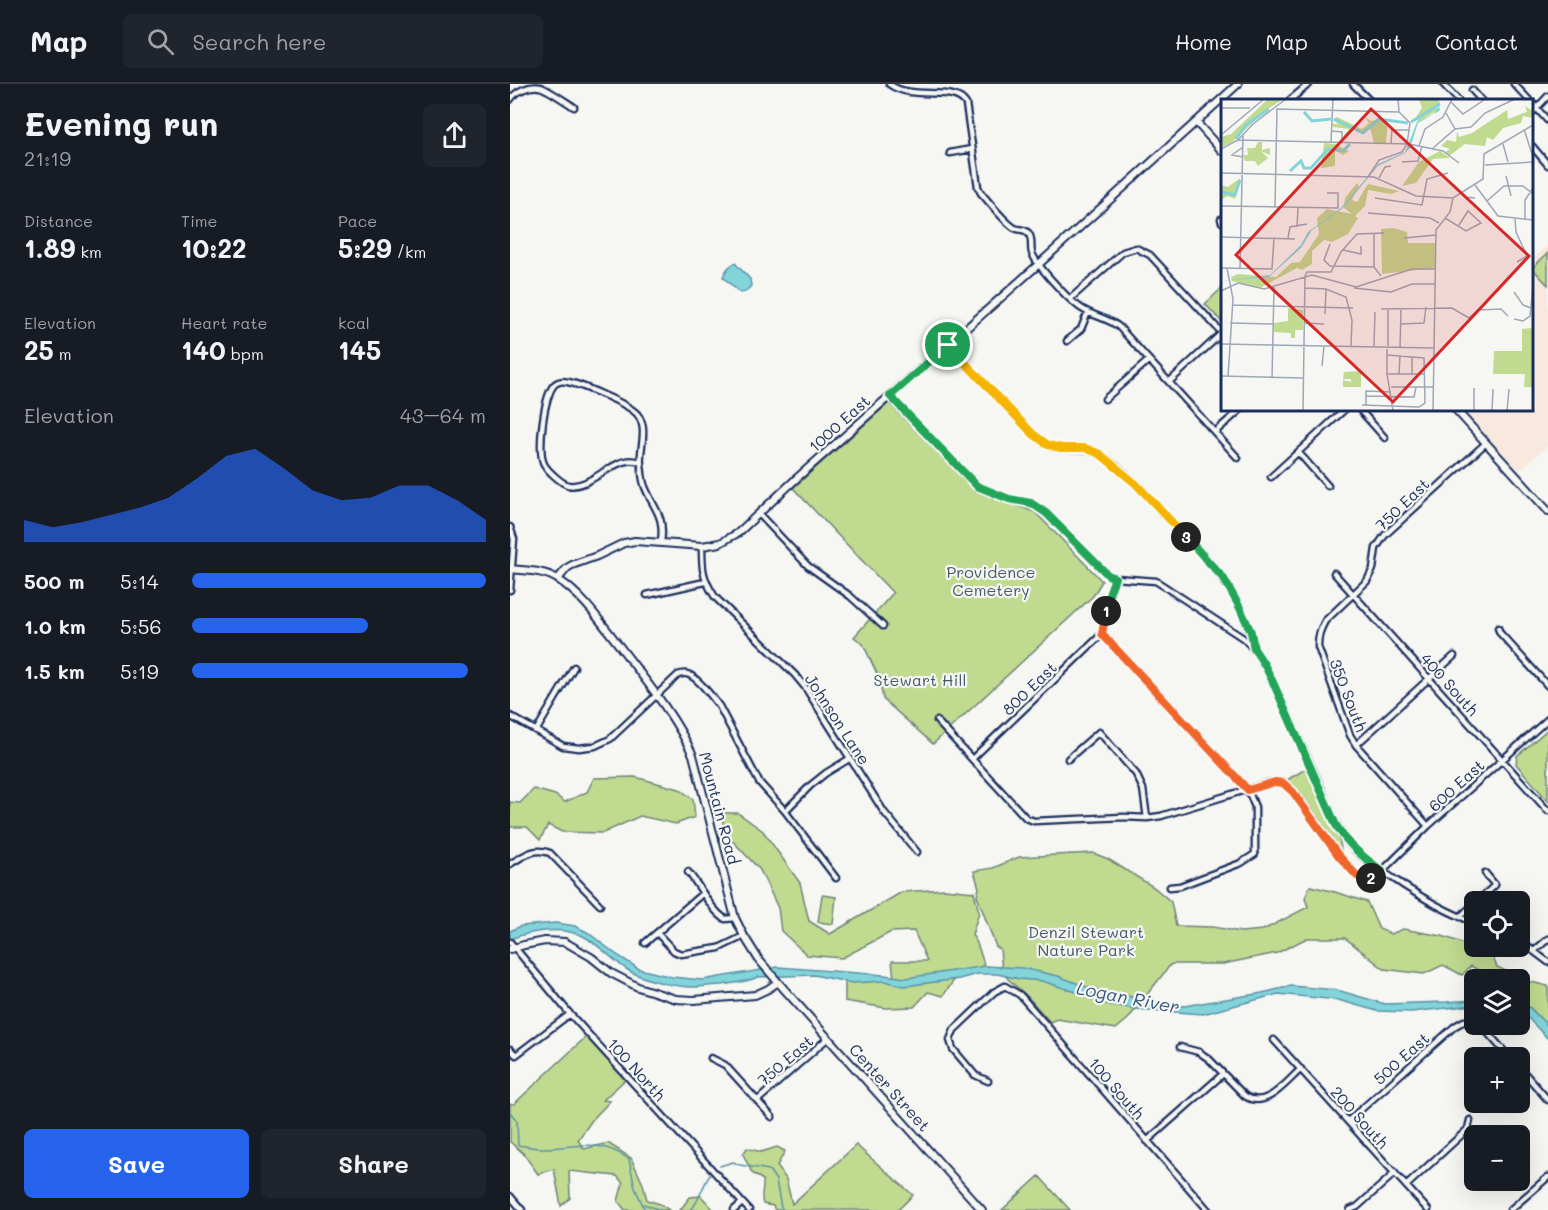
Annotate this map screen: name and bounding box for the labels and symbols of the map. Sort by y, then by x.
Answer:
inset map [1221,99,1533,411]
pin [922,319,973,370]
street label: 1000 East [804,390,874,456]
street label: 750 East [1371,473,1433,535]
pin: 3 [1171,522,1201,552]
park label: Providence Cemetery [947,561,1035,600]
pin: 1 [1091,596,1121,626]
street label: 400 South [1416,648,1484,720]
street label: 350 South [1325,655,1373,735]
street label: 800 East [997,657,1061,719]
street label: Johnson Lane [801,669,875,769]
park label: Stewart Hill [874,669,966,690]
street label: Mountain Road [695,749,745,867]
street label: 600 East [1424,754,1488,816]
pin: 2 [1356,863,1386,893]
park label: Denzil Stewart Nature Park [1028,921,1144,960]
water label: Logan River [1075,975,1181,1019]
street label: 500 East [1369,1027,1433,1089]
street label: 750 East [753,1030,817,1090]
street label: 100 North [603,1033,671,1105]
street label: Center Street [845,1039,935,1135]
street label: 100 South [1084,1053,1150,1123]
street label: 200 South [1326,1081,1394,1153]

